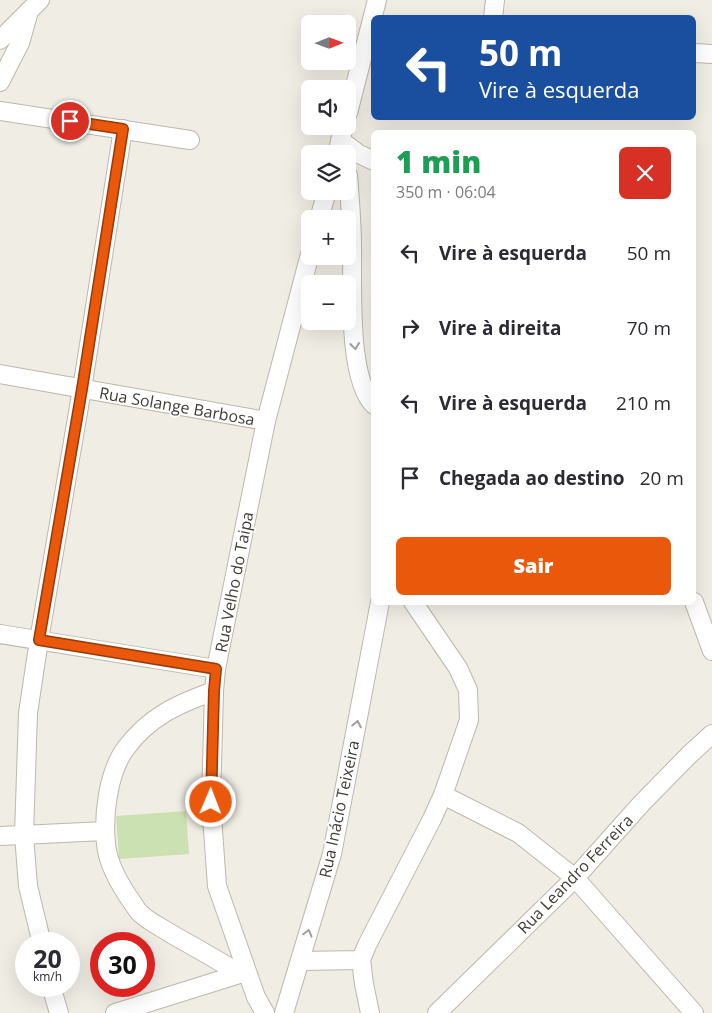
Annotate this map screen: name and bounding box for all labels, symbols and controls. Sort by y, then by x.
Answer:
north arrow [301,15,356,70]
map controls [301,15,356,330]
text: 50 m [479,29,562,76]
icon: left [396,35,461,100]
text: Vire à esquerda [479,74,640,104]
button: sound [301,80,356,135]
pin [49,100,91,142]
icon: arrive [56,107,84,135]
text: 1 min [396,141,481,182]
button: layers [301,145,356,200]
button: close [619,147,671,199]
text: 350 m · 06:04 [396,181,496,203]
button: + [301,210,356,265]
icon: left [396,239,424,267]
text: Vire à esquerda [439,240,587,266]
text: 50 m [627,240,671,266]
button: − [301,275,356,330]
icon: right [396,314,424,342]
text: Vire à direita [439,315,562,341]
text: 70 m [627,315,671,341]
one-way arrow [349,343,360,351]
street label: Rua Solange Barbosa [98,382,256,430]
icon: left [396,389,424,417]
text: Vire à esquerda [439,390,587,416]
text: 210 m [616,390,671,416]
icon: arrive [396,464,424,492]
text: Chegada ao destino [439,465,625,491]
text: 20 m [640,465,684,491]
street label: Rua Velho do Taipa [210,510,258,654]
button: Sair [396,537,671,595]
one-way arrow [351,719,362,728]
street label: Rua Inácio Teixeira [314,738,364,880]
position arrow [184,775,236,827]
street label: Rua Leandro Ferreira [512,810,638,938]
one-way arrow [303,929,313,937]
speed limit sign: 30 [90,932,155,997]
text: 20 [33,941,62,975]
text: km/h [33,968,62,985]

